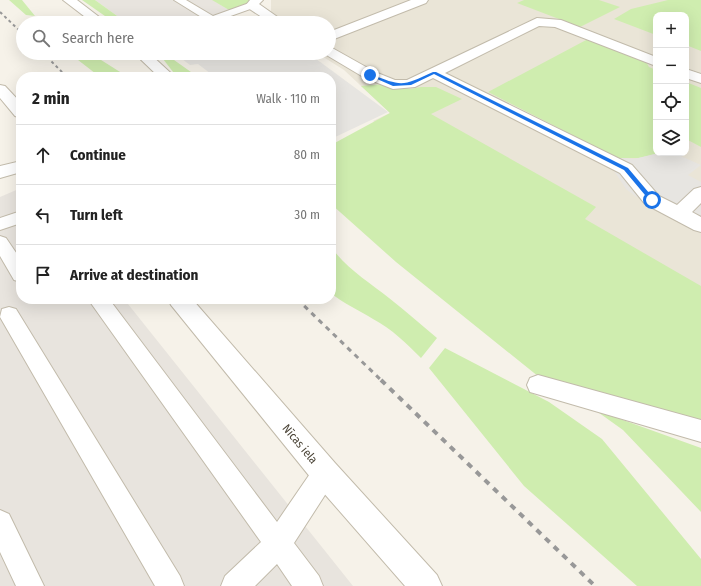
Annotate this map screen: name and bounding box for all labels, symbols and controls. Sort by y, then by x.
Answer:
map controls [653,12,689,156]
button: + [653,12,689,48]
search box [16,16,336,60]
icon: search [30,27,52,49]
text: Search here [62,29,134,47]
button: − [653,48,689,84]
route end [361,66,379,84]
button: locate [653,84,689,120]
text: 2 min [32,88,70,109]
text: Walk · 110 m [256,91,320,106]
button: layers [653,120,689,156]
icon: ahead [32,144,54,166]
text: Continue [70,146,126,164]
text: 80 m [294,147,320,162]
route start [643,191,661,209]
icon: left [32,204,54,226]
text: Turn left [70,206,123,224]
text: 30 m [294,207,320,222]
icon: arrive [32,264,54,286]
text: Arrive at destination [70,266,198,284]
street label: Nīcas iela [279,421,321,467]

